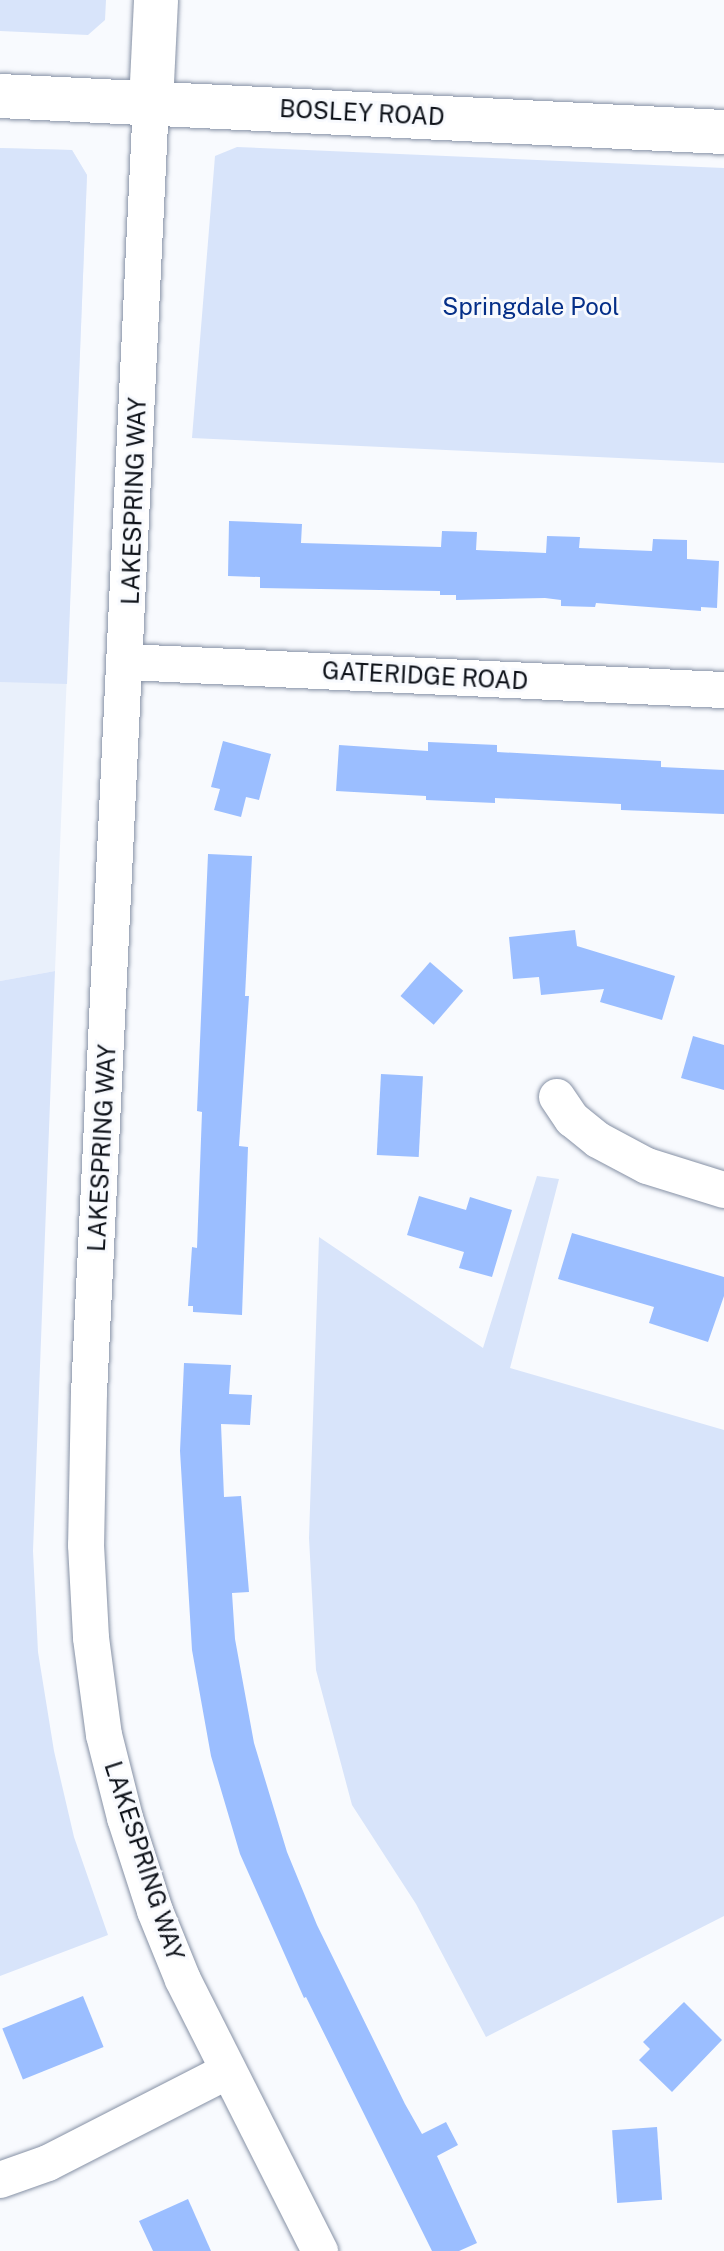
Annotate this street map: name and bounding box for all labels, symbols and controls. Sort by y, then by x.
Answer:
street label: BOSLEY ROAD [279,94,445,132]
park label: Springdale Pool [442,293,620,321]
street label: LAKESPRING WAY [116,396,152,606]
street label: GATERIDGE ROAD [321,656,529,696]
street label: LAKESPRING WAY [82,1043,122,1253]
street label: LAKESPRING WAY [98,1757,190,1965]

